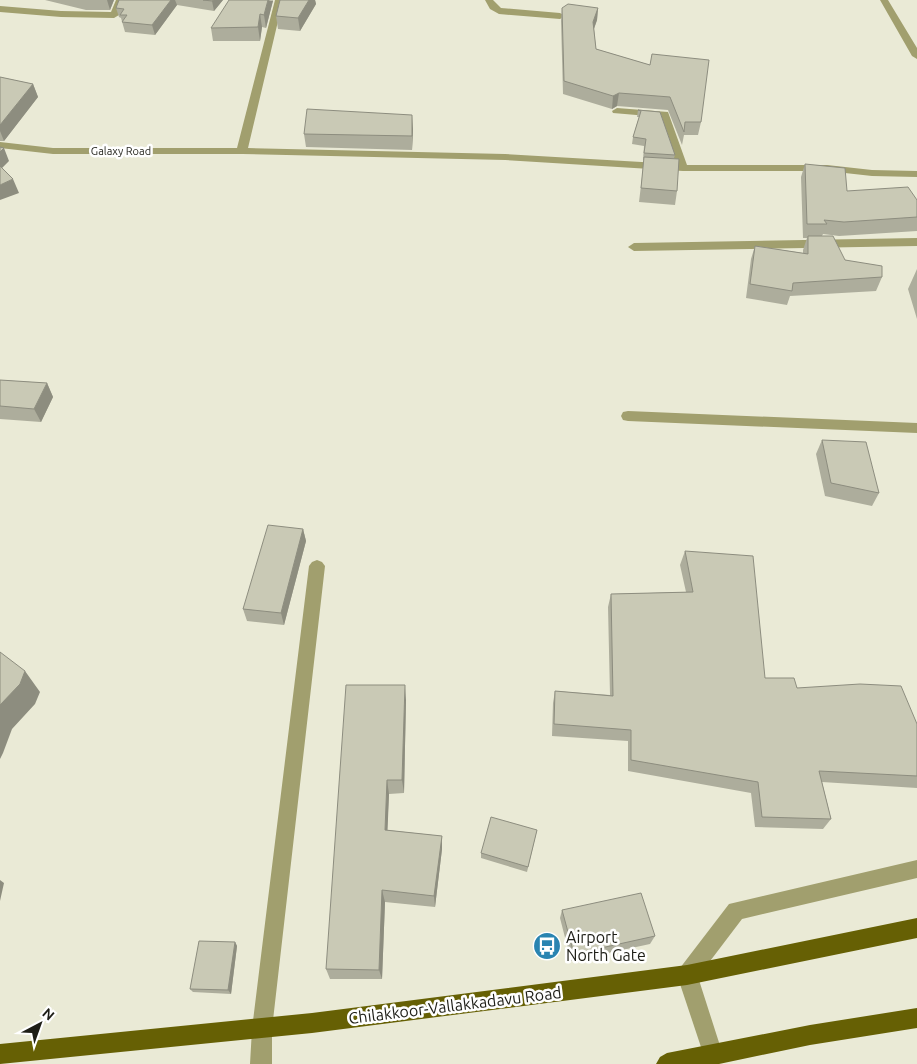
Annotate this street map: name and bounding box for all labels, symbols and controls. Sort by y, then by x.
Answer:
street label: Galaxy Road [91,145,151,157]
place label: Airport North Gate [566,928,646,964]
bus stop icon: Airport North Gate [532,931,562,961]
street label: Chilakkoor-Vallakkadavu Road [348,983,562,1027]
north arrow [15,999,65,1049]
text: N [39,1005,58,1024]

